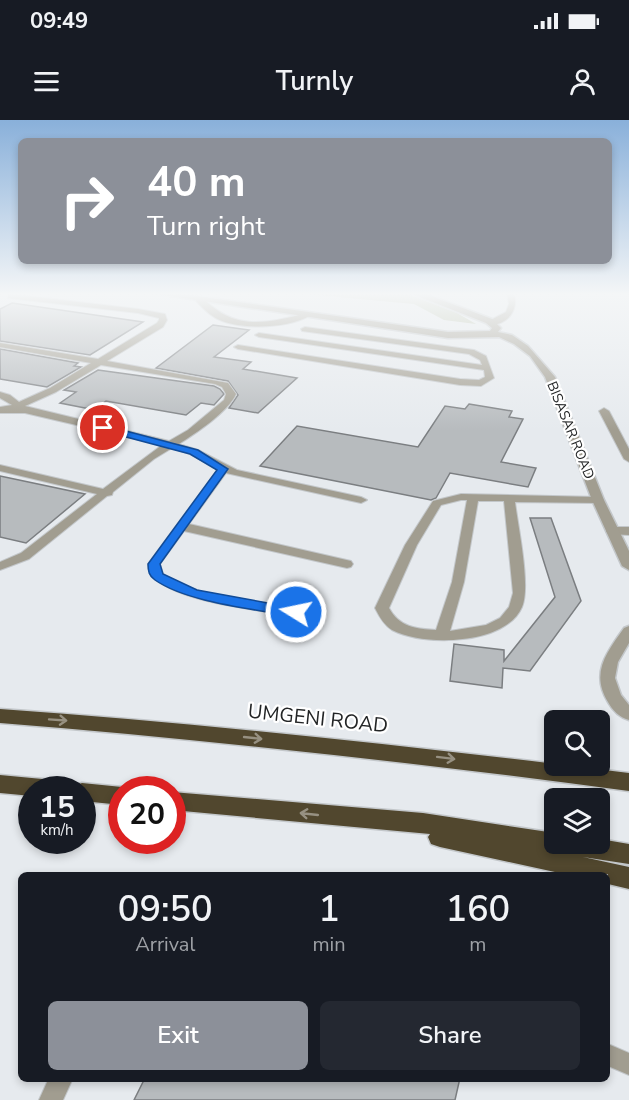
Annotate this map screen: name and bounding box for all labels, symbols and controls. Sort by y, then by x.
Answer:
text: 09:49 [30,6,88,36]
text: Turnly [276,63,353,100]
icon: menu [30,65,63,98]
icon: person [566,65,599,98]
text: 40 m [147,154,246,211]
icon: right [48,162,126,240]
text: Turn right [147,208,265,245]
street label: BISASAR ROAD [542,378,599,482]
pin [77,402,128,453]
icon: arrive [86,411,119,444]
position arrow [264,580,328,644]
street label: UMGENI ROAD [247,698,389,739]
map controls [544,710,610,854]
button: search [544,710,610,776]
one-way arrow [48,715,68,726]
one-way arrow [242,733,262,744]
one-way arrow [436,753,456,764]
speed limit sign: 20 [108,776,186,854]
text: 15 [39,787,75,828]
button: layers [544,788,610,854]
one-way arrow [300,808,320,819]
text: km/h [40,820,74,840]
text: 09:50 [118,885,213,934]
text: 1 [318,885,340,934]
text: 160 [445,885,510,934]
text: Arrival [135,931,195,958]
text: min [313,931,346,958]
text: m [469,931,486,958]
button: Exit [48,1001,308,1070]
button: Share [320,1001,580,1070]

